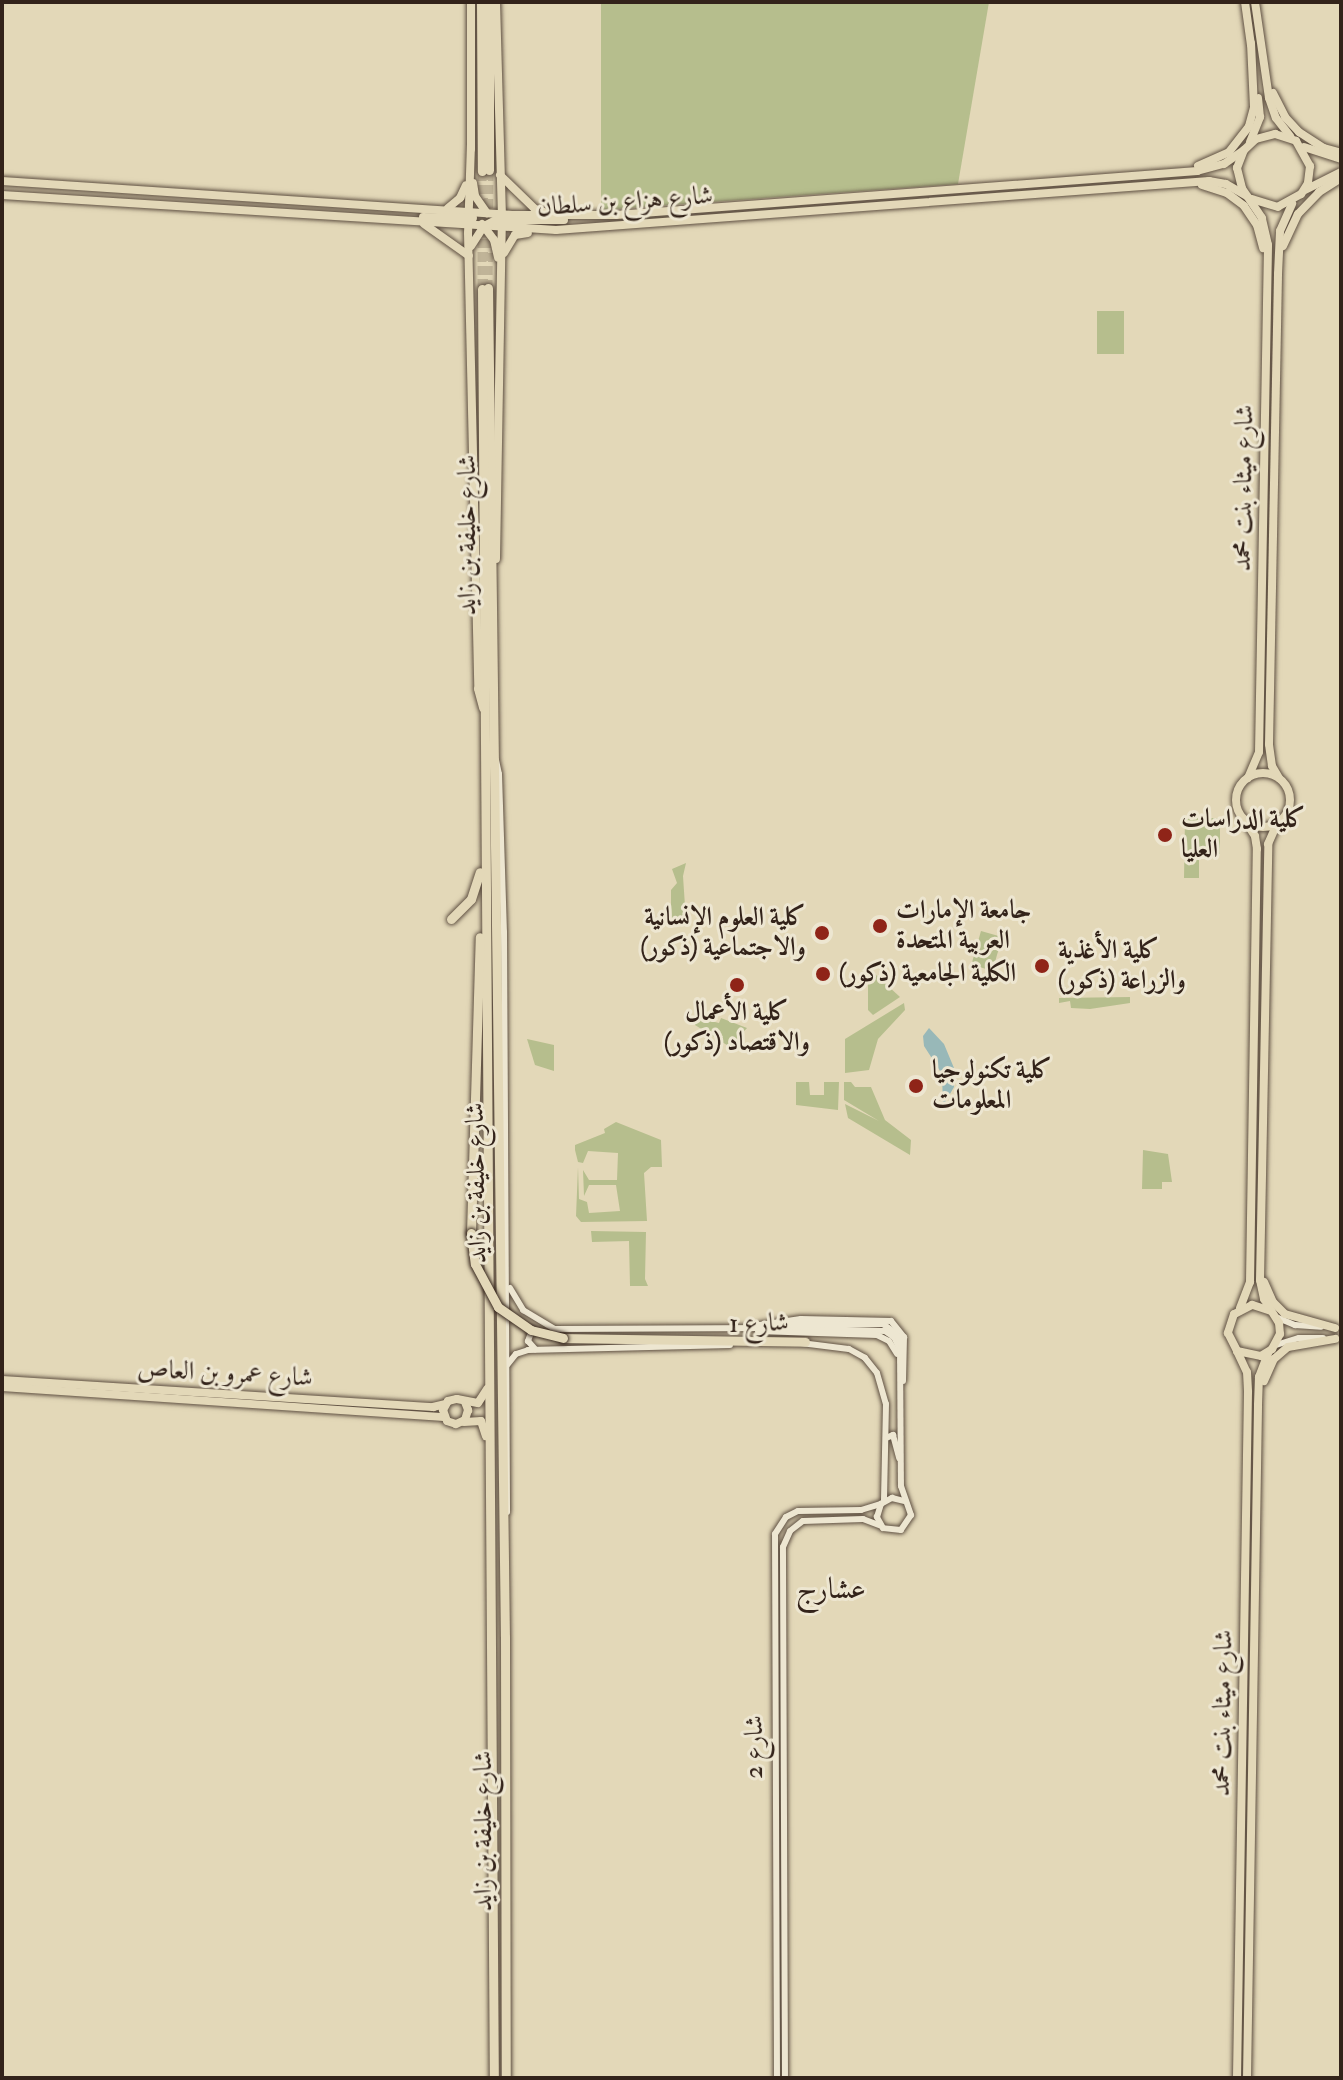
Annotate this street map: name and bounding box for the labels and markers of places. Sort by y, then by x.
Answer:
place label: كلية الدراسات العليا [1181,804,1306,866]
marker: كلية الدراسات العليا [1156,826,1174,844]
place label: جامعة الإمارات العربية المتحدة [896,895,1031,956]
place label: كلية العلوم الإنسانية والاجتماعية (ذكور) [641,902,806,964]
marker: جامعة الإمارات العربية المتحدة [871,917,889,935]
marker: كلية العلوم الإنسانية والاجتماعية (ذكور) [813,924,831,942]
place label: كلية الأغذية والزراعة (ذكور) [1058,935,1186,996]
marker: كلية الأغذية والزراعة (ذكور) [1033,957,1051,975]
place label: الكلية الجامعية (ذكور) [839,958,1016,990]
marker: الكلية الجامعية (ذكور) [814,965,832,983]
marker: كلية الأعمال والاقتصاد (ذكور) [728,976,746,994]
place label: كلية الأعمال والاقتصاد (ذكور) [664,997,810,1058]
place label: كلية تكنولوجيا المعلومات [932,1055,1052,1116]
marker: كلية تكنولوجيا المعلومات [907,1077,925,1095]

